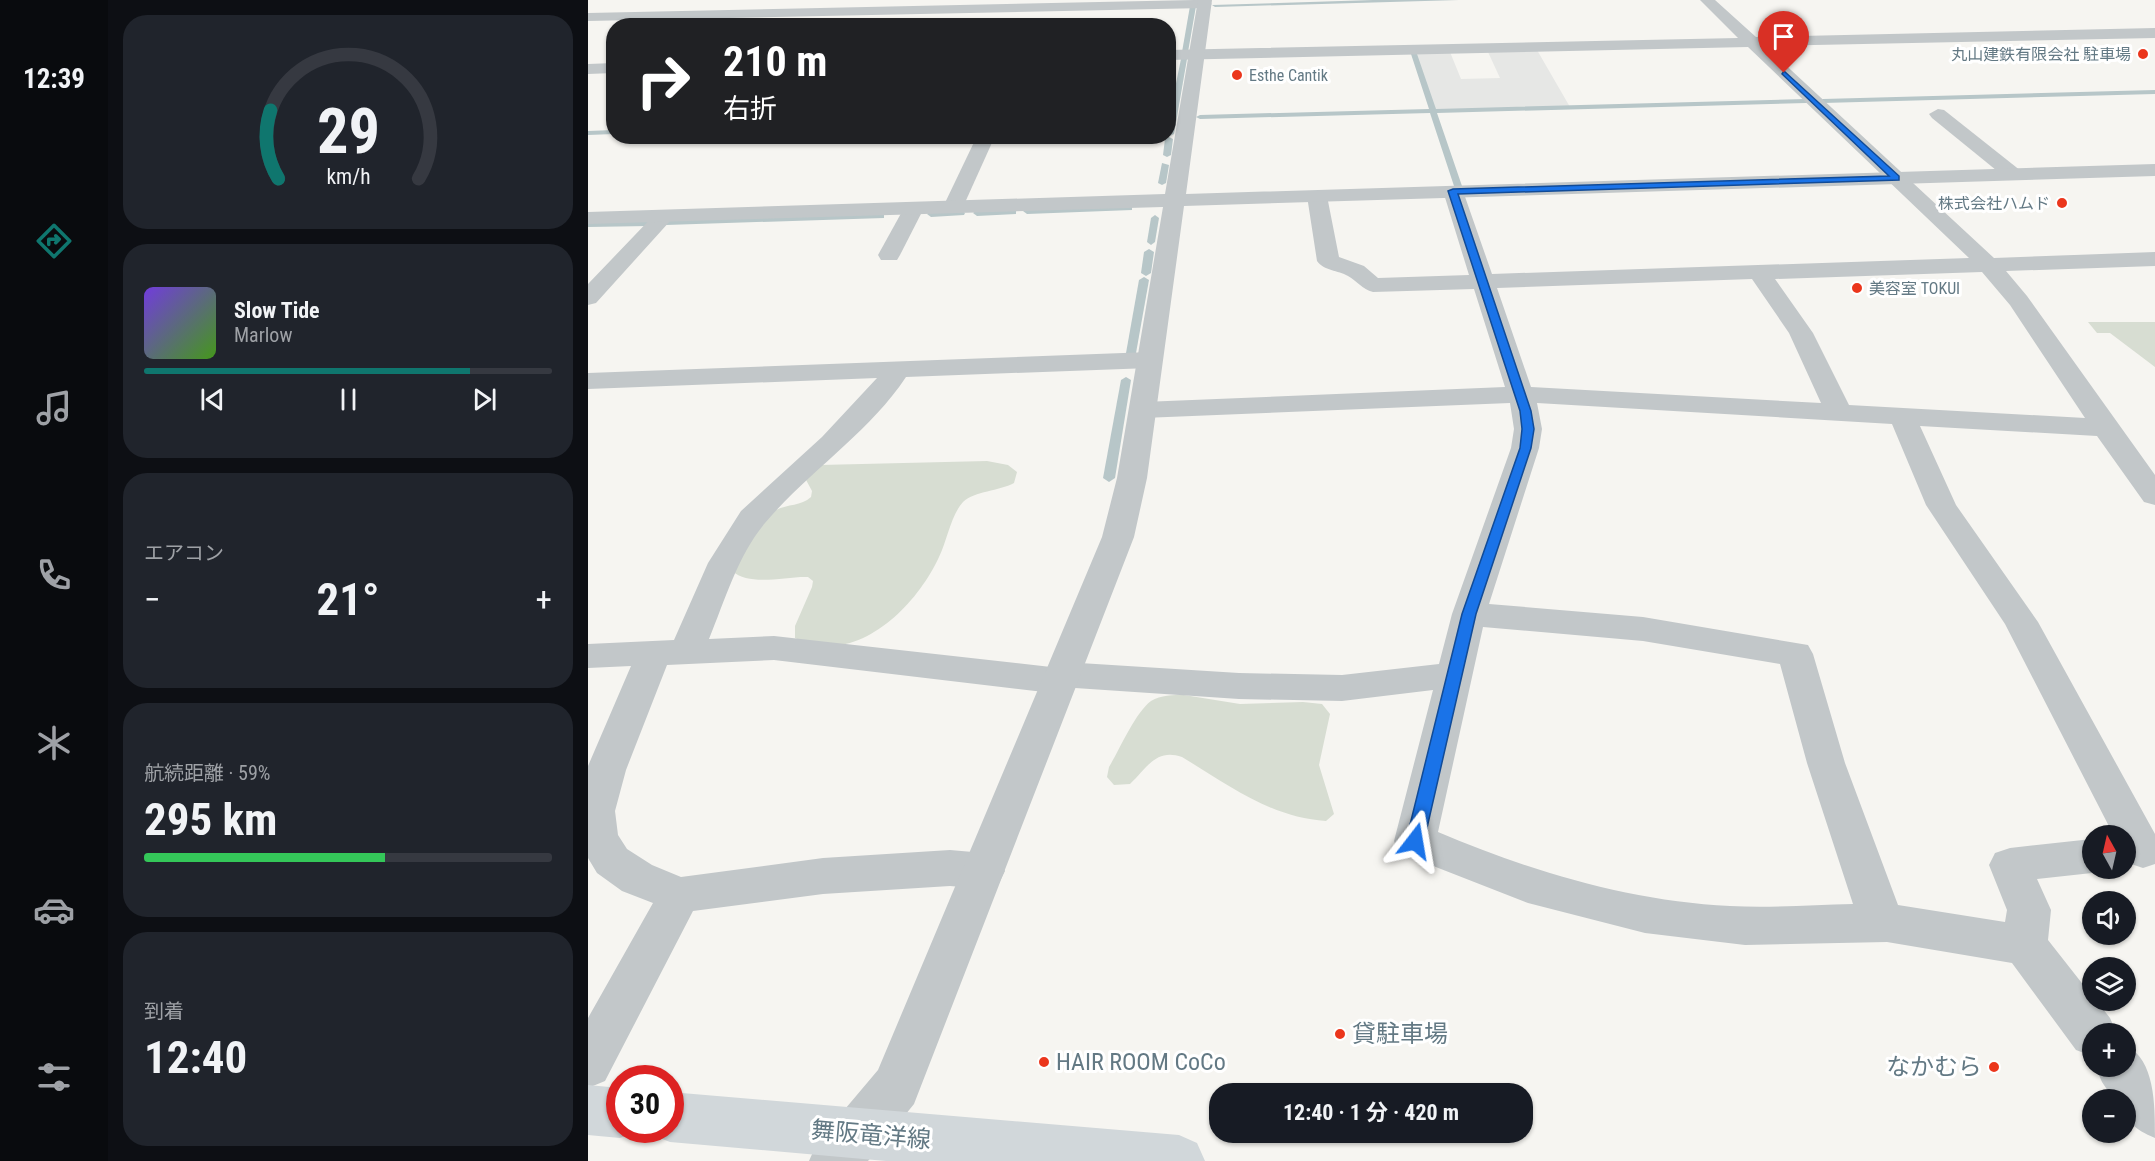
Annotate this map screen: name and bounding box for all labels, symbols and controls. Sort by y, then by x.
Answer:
pin [1758,11,1809,73]
icon: arrive [1767,20,1800,53]
text: 210 m [723,37,828,86]
icon: right [624,42,702,120]
place label: 丸山建鉄有限会社 駐車場 [1951,45,2131,64]
marker: 丸山建鉄有限会社 駐車場 [2136,47,2150,61]
text: 12:39 [23,63,85,95]
place label: Esthe Cantik [1249,66,1329,85]
marker: Esthe Cantik [1230,68,1244,82]
text: 右折 [723,93,777,125]
text: 29 [316,95,380,168]
text: km/h [326,164,370,189]
place label: 株式会社ハムド [1938,194,2050,213]
marker: 株式会社ハムド [2055,196,2069,210]
icon: directions [33,220,75,262]
place label: 美容室 TOKUI [1869,279,1960,298]
marker: 美容室 TOKUI [1850,281,1864,295]
text: Slow Tide [234,298,320,323]
text: Marlow [234,323,292,347]
icon: previous [196,383,229,416]
icon: pause [332,383,365,416]
icon: next [468,383,501,416]
icon: music [33,387,75,429]
text: エアコン [144,541,224,565]
icon: phone [33,554,75,596]
text: 21° [317,573,380,626]
text: − [144,580,161,619]
text: + [536,580,552,619]
icon: climate [33,722,75,764]
text: 航続距離 · 59% [144,761,270,785]
text: 295 km [144,793,277,846]
position arrow [1383,809,1447,873]
north arrow [2082,825,2136,879]
map controls [2082,825,2136,1143]
icon: car [33,889,75,931]
button: sound [2082,891,2136,945]
button: layers [2082,957,2136,1011]
text: 到着 [144,999,184,1023]
place label: 貸駐車場 [1352,1020,1448,1048]
button: + [2082,1023,2136,1077]
marker: 貸駐車場 [1333,1027,1347,1041]
text: 12:40 [144,1031,247,1084]
place label: HAIR ROOM CoCo [1056,1048,1226,1076]
place label: なかむら [1886,1053,1982,1081]
marker: HAIR ROOM CoCo [1037,1055,1051,1069]
icon: filters [33,1056,75,1098]
marker: なかむら [1987,1060,2001,1074]
speed limit sign: 30 [606,1065,684,1143]
button: − [2082,1089,2136,1143]
text: 12:40 · 1 分 · 420 m [1283,1100,1459,1125]
street label: 舞阪竜洋線 [810,1116,932,1154]

